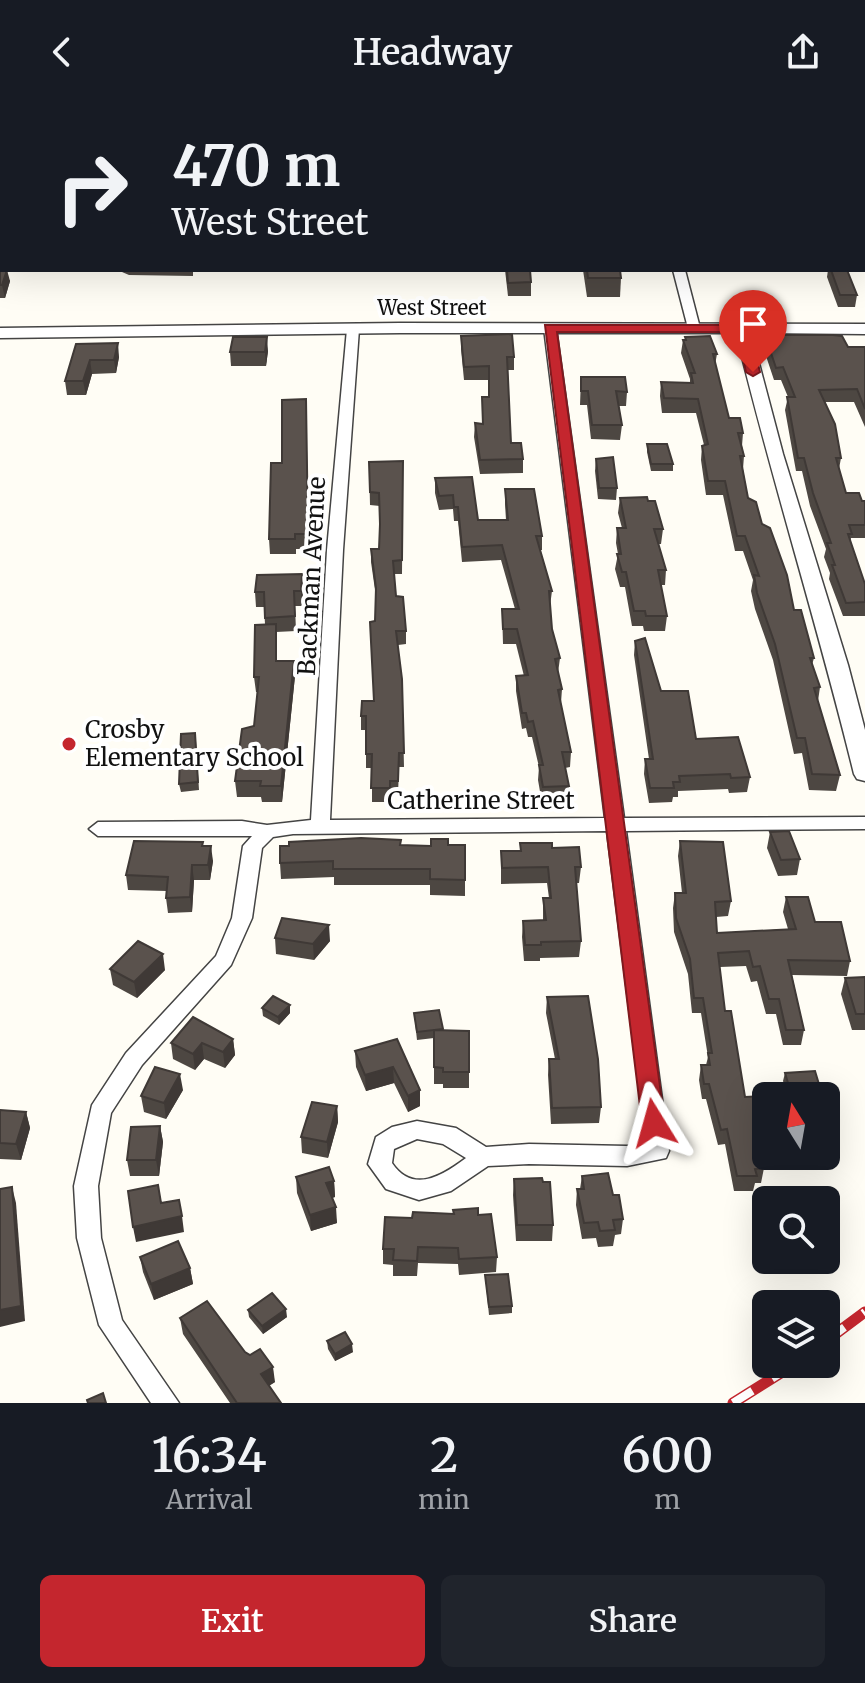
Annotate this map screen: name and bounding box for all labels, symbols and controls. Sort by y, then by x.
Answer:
icon: back [40,30,84,74]
text: Headway [353,30,512,75]
icon: share [781,30,825,74]
text: 470 m [172,131,340,201]
icon: right [40,136,144,240]
text: West Street [172,200,369,245]
pin [719,290,787,372]
street label: West Street [376,295,487,320]
icon: arrive [731,302,775,346]
street label: Backman Avenue [291,476,332,676]
place label: Crosby Elementary School [85,714,304,773]
marker: Crosby Elementary School [60,735,78,753]
street label: Catherine Street [387,785,575,816]
position arrow [612,1081,696,1165]
north arrow [752,1082,840,1170]
map controls [752,1082,840,1378]
button: search [752,1186,840,1274]
button: layers [752,1290,840,1378]
text: 16:34 [152,1425,267,1485]
text: 2 [430,1425,458,1485]
text: 600 [621,1425,713,1485]
text: Arrival [166,1483,253,1516]
text: min [418,1483,470,1516]
text: m [654,1483,680,1516]
button: Exit [40,1575,425,1667]
button: Share [441,1575,825,1667]

